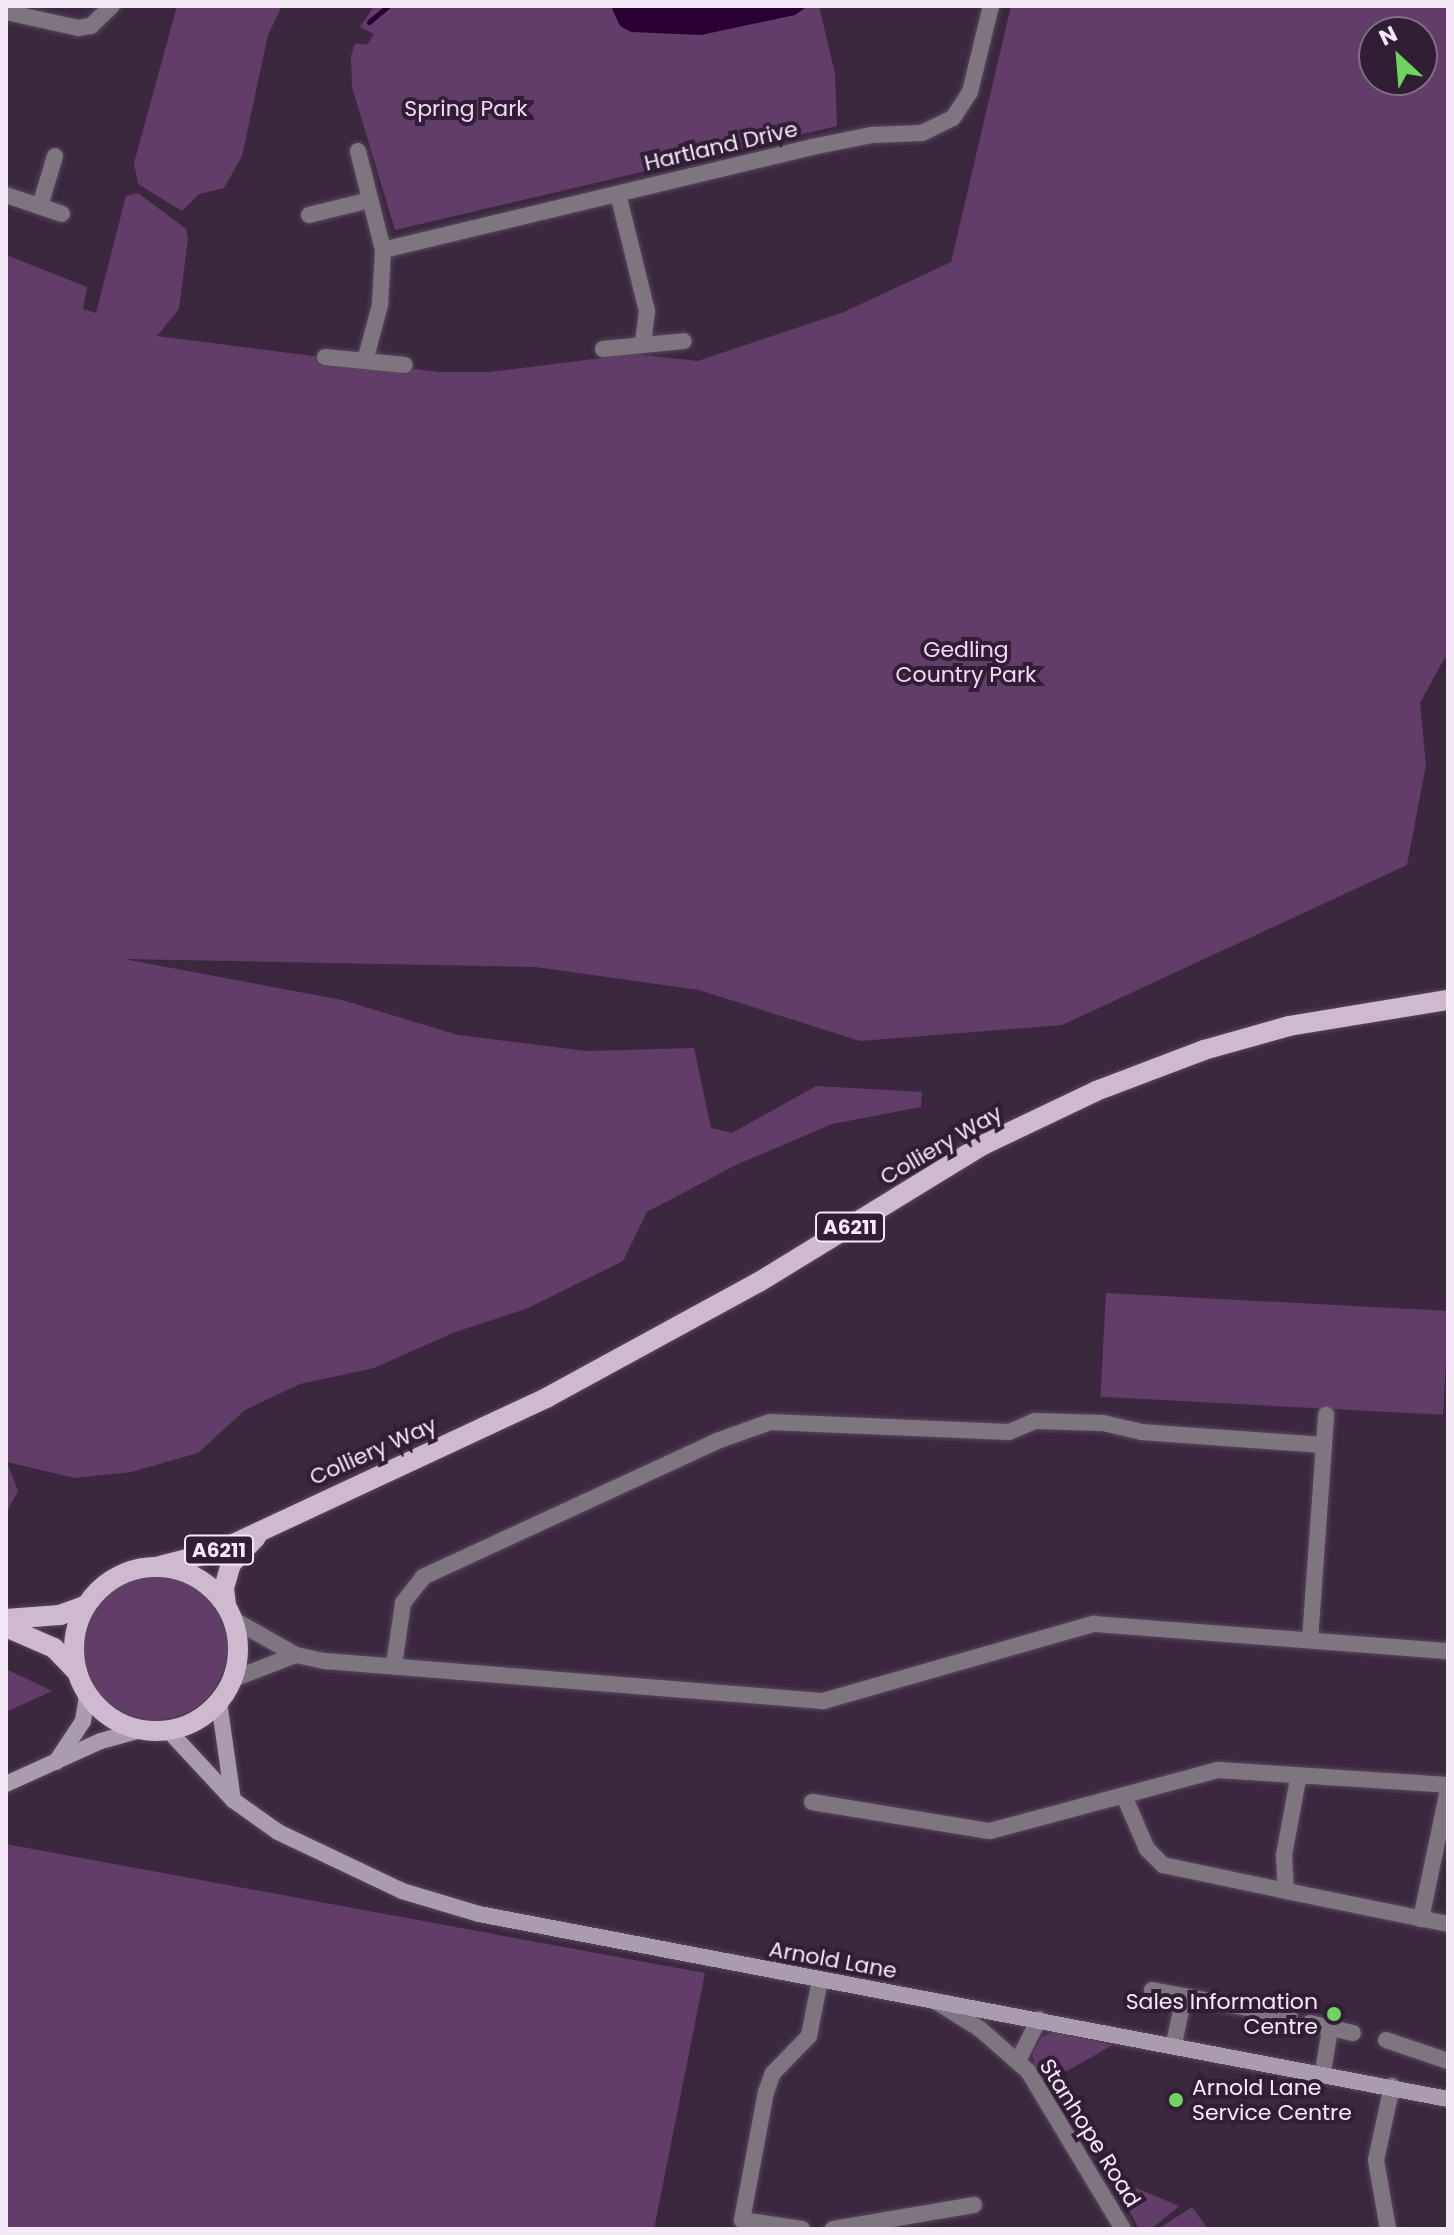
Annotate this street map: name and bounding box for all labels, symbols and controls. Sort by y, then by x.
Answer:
north arrow [1358,16,1438,96]
text: N [1374,18,1402,53]
park label: Spring Park [404,96,528,122]
street label: Hartland Drive [642,116,800,176]
park label: Gedling Country Park [896,636,1036,688]
street label: Colliery Way [875,1100,1007,1190]
road number: A6211 [814,1211,886,1243]
street label: Colliery Way [305,1411,441,1491]
road number: A6211 [183,1534,255,1566]
street label: Arnold Lane [767,1936,899,1984]
place label: Sales Information Centre [1126,1988,1318,2040]
marker: Sales Information Centre [1325,2005,1343,2023]
street label: Stanhope Road [1034,2054,1146,2212]
place label: Arnold Lane Service Centre [1192,2074,1352,2126]
marker: Arnold Lane Service Centre [1167,2091,1185,2109]

